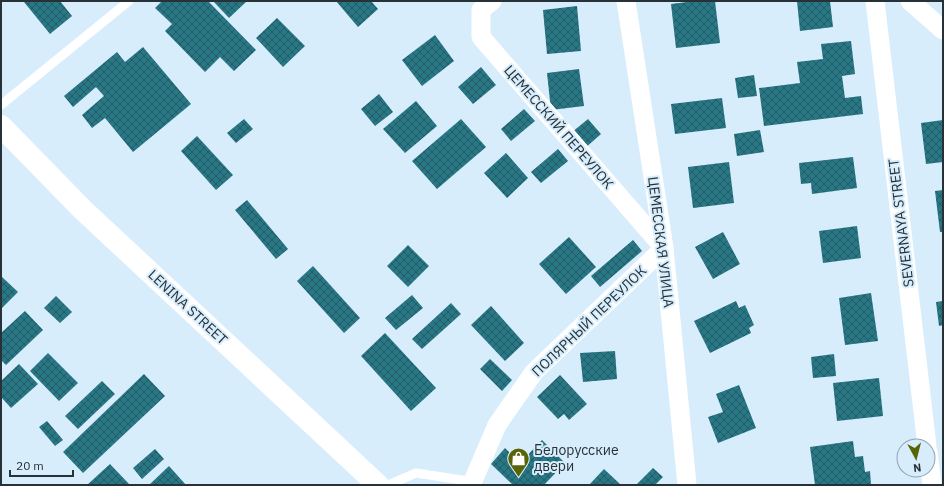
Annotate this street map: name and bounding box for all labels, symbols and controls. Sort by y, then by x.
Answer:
street label: ЦЕМЕССКИЙ ПЕРЕУЛОК [500,61,619,193]
street label: SEVERNAYA STREET [884,158,918,288]
street label: ЦЕМЕССКАЯ УЛИЦА [644,175,678,309]
street label: ПОЛЯРНЫЙ ПЕРЕУЛОК [527,261,650,380]
street label: LENINA STREET [145,266,231,348]
north arrow [896,438,936,478]
place label: Белорусские двери [534,441,619,475]
shop icon: Белорусские двери [506,445,532,478]
scale bar [10,452,73,478]
text: 20 m [16,458,44,473]
text: N [912,460,922,475]

